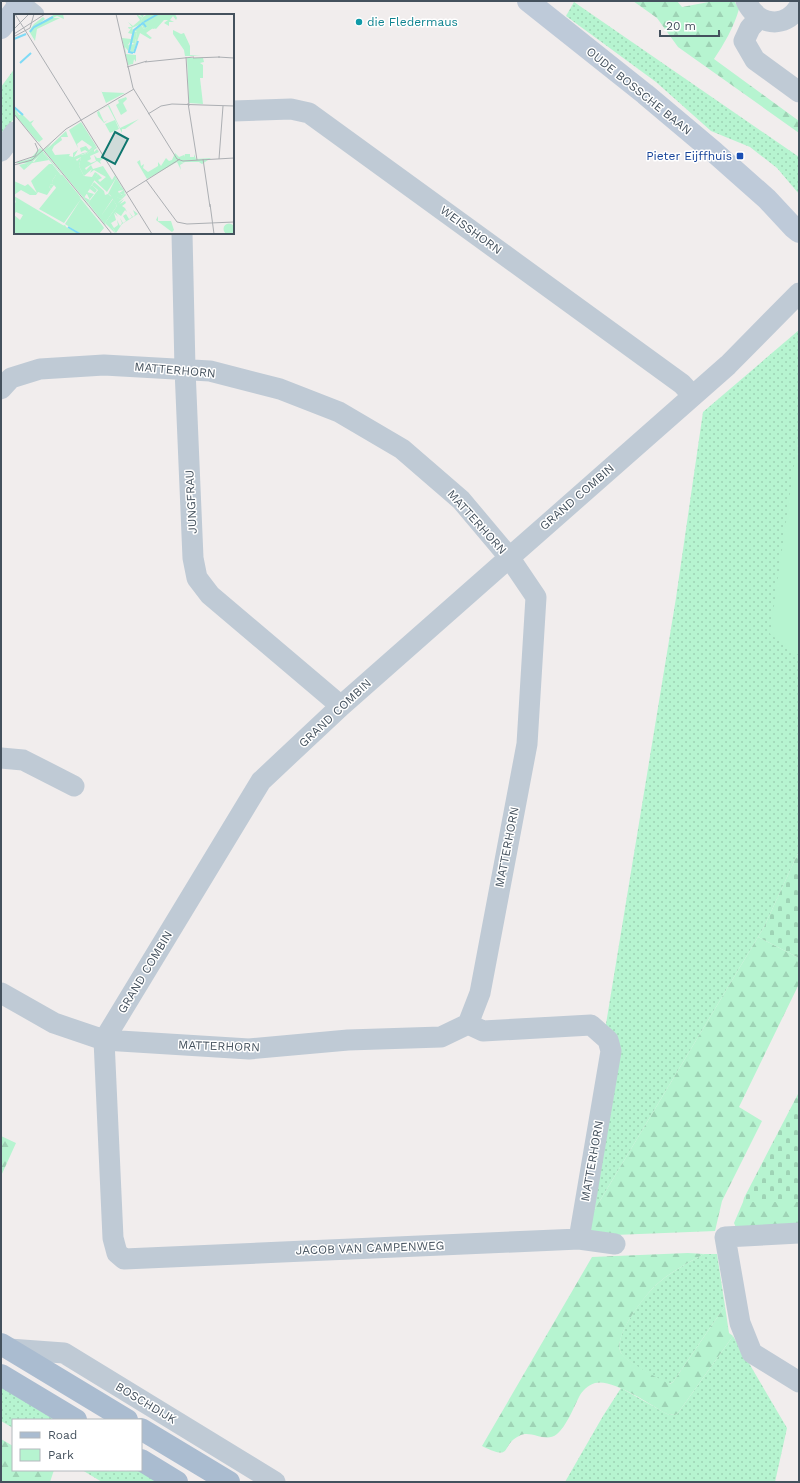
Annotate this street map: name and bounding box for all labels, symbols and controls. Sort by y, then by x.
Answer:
scale bar [660,12,719,38]
inset map [14,14,234,234]
place label: die Fledermaus [367,15,458,29]
marker: die Fledermaus [354,17,364,27]
text: 20 m [666,19,696,33]
street label: OUDE BOSSCHE BAAN [584,44,694,138]
place label: Pieter Eijffhuis [646,149,732,163]
marker: Pieter Eijffhuis [735,151,745,161]
street label: WEISSHORN [437,203,505,257]
street label: MATTERHORN [134,359,216,381]
street label: GRAND COMBIN [537,461,617,533]
street label: JUNGFRAU [182,470,200,534]
street label: MATTERHORN [444,487,510,557]
street label: GRAND COMBIN [296,676,374,750]
street label: MATTERHORN [492,806,522,888]
street label: GRAND COMBIN [115,928,175,1016]
street label: MATTERHORN [178,1038,260,1054]
street label: MATTERHORN [578,1120,606,1202]
street label: JACOB VAN CAMPENWEG [295,1238,445,1258]
street label: BOSCHDIJK [113,1379,179,1427]
legend [12,1419,142,1471]
text: Road [48,1428,77,1442]
text: Park [48,1448,74,1462]

